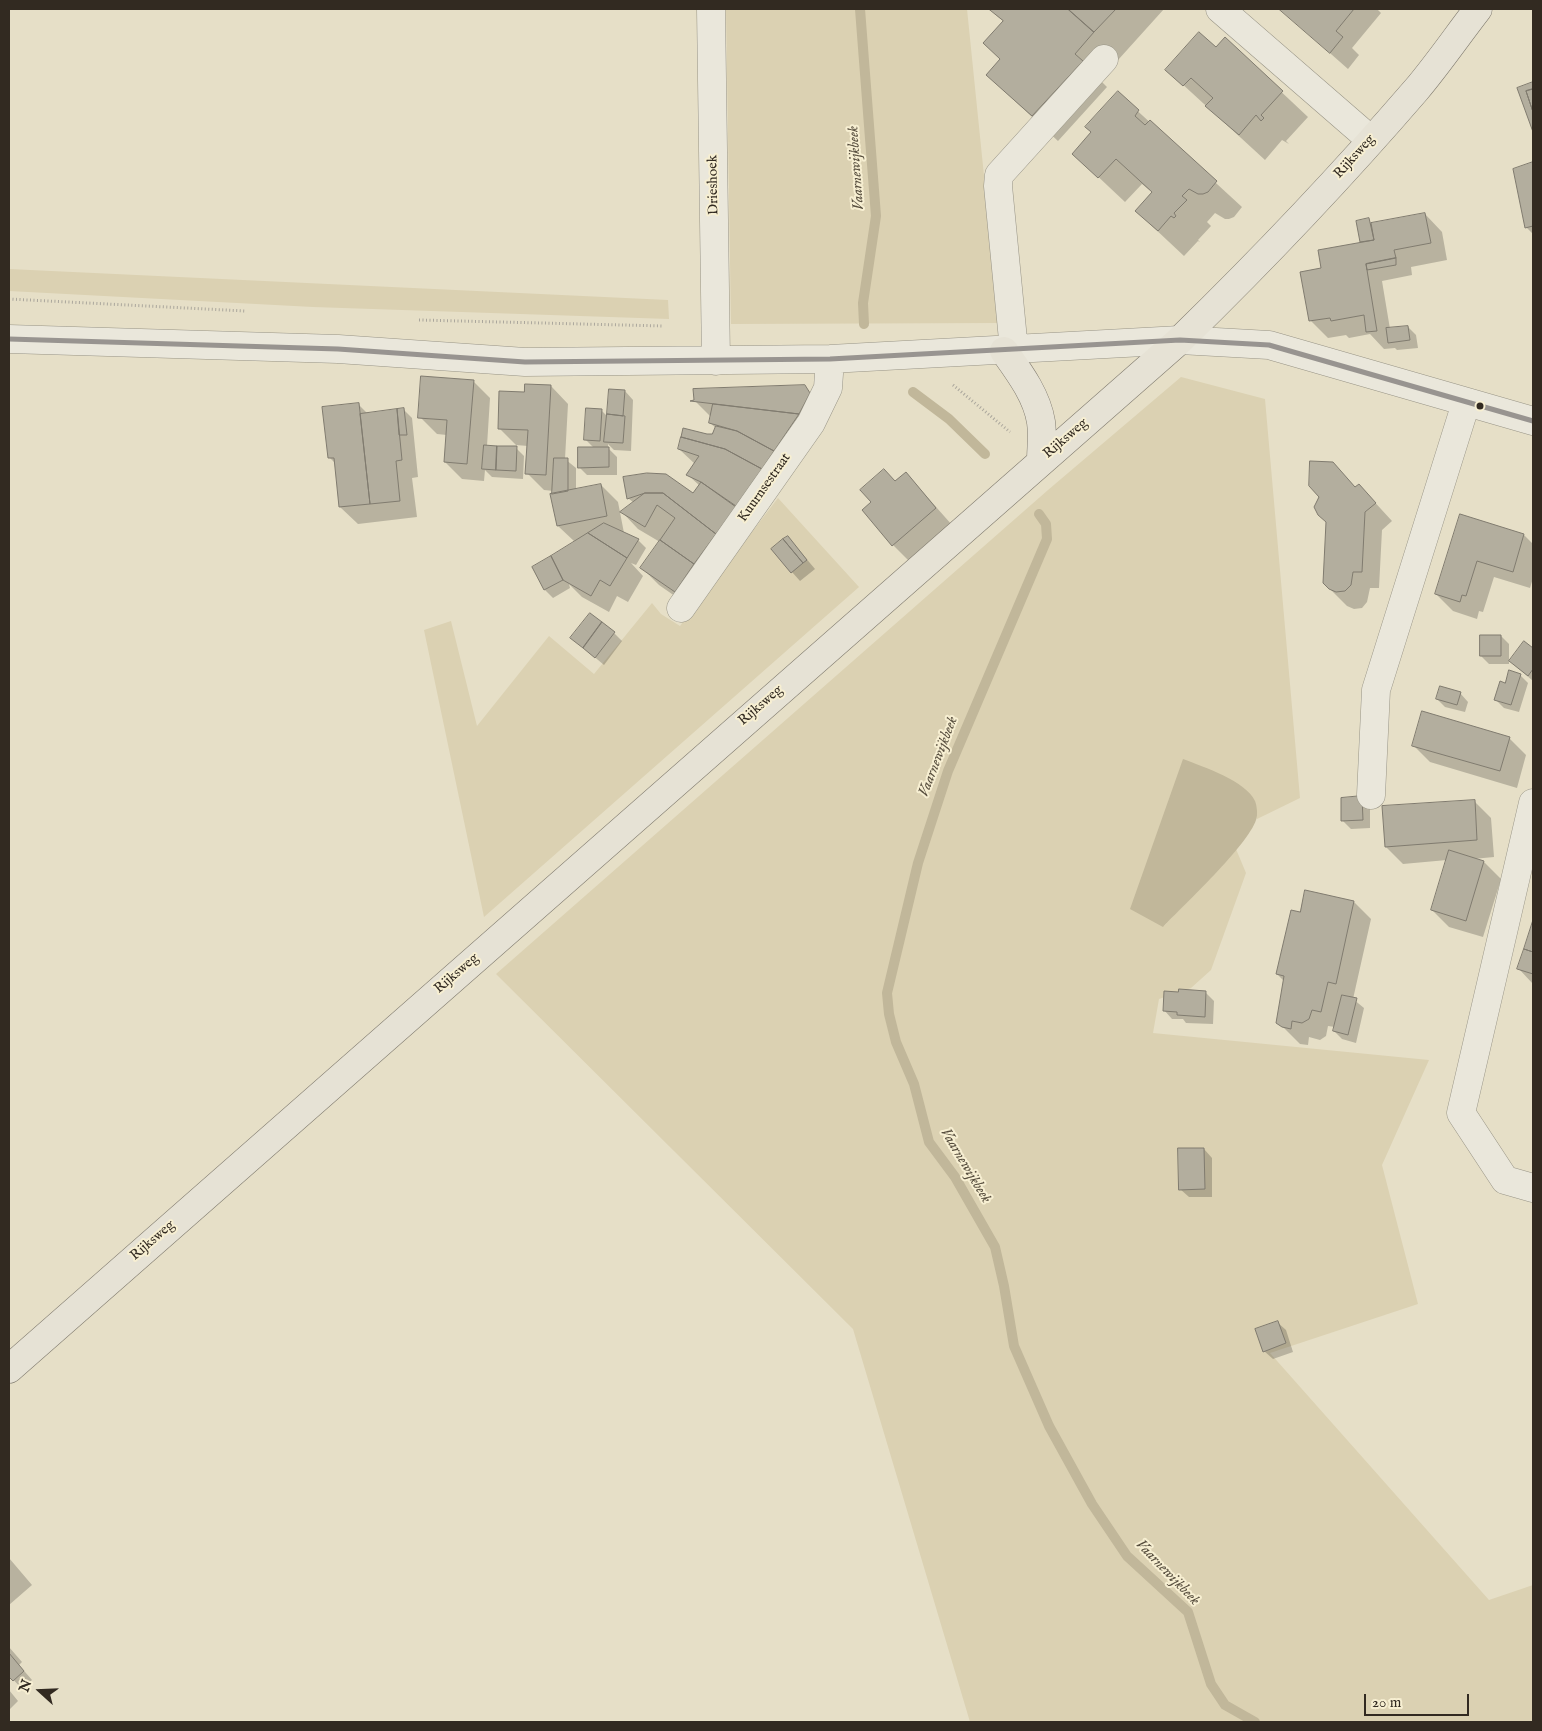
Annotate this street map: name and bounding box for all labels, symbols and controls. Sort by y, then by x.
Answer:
water label: Vaarnewijkbeek [845,125,869,211]
street label: Rijksweg [1331,132,1379,182]
street label: Drieshoek [705,155,723,215]
unlabelled marker [1475,401,1485,411]
street label: Rijksweg [1040,415,1092,463]
street label: Kuurnsestraat [735,450,795,526]
street label: Rijksweg [735,682,787,730]
water label: Vaarnewijkbeek [915,714,963,800]
street label: Rijksweg [431,950,483,998]
water label: Vaarnewijkbeek [936,1125,994,1207]
street label: Rijksweg [127,1217,179,1265]
water label: Vaarnewijkbeek [1131,1536,1203,1610]
north arrow [15,1666,65,1716]
text: N [15,1677,36,1695]
scale bar [1367,1684,1472,1716]
text: 20 m [1372,1693,1401,1712]

